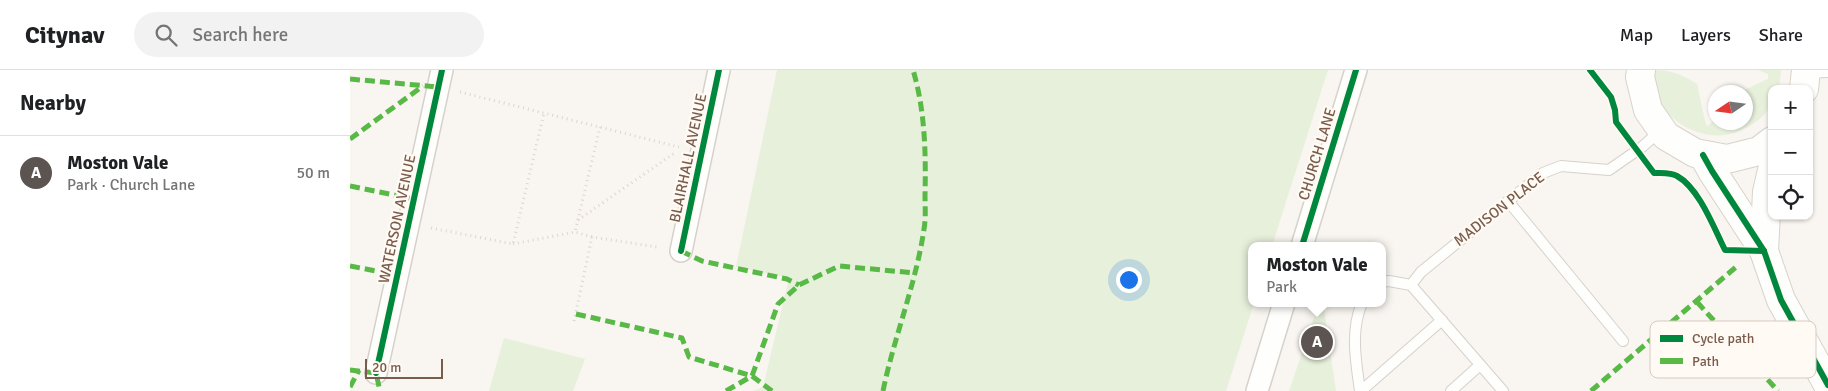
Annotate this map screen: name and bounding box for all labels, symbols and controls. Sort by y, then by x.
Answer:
search box [134,12,484,57]
text: Citynav [25,20,104,50]
icon: search [152,21,180,49]
text: Search here [192,23,288,47]
text: Map [1620,24,1653,46]
text: Layers [1681,24,1731,46]
text: Share [1759,24,1803,46]
north arrow [1708,85,1753,130]
map controls [1768,85,1813,220]
button: + [1768,85,1813,130]
text: Nearby [20,90,86,116]
street label: BLAIRHALL AVENUE [666,92,710,224]
street label: CHURCH LANE [1294,105,1340,203]
button: − [1768,130,1813,175]
text: Moston Vale [67,151,168,175]
street label: WATERSON AVENUE [375,153,419,285]
text: A [31,163,41,183]
text: 50 m [296,163,330,183]
street label: MADISON PLACE [1450,168,1548,250]
text: Park · Church Lane [67,175,195,195]
button: locate [1768,175,1813,220]
popup [1248,242,1386,307]
text: Moston Vale [1266,253,1368,277]
your location [1116,267,1142,293]
text: Park [1266,277,1297,297]
legend [1650,321,1816,378]
pin: A [1301,323,1333,361]
text: Cycle path [1692,330,1754,347]
text: Path [1692,353,1719,370]
scale bar [365,356,442,379]
text: 20 m [372,359,401,376]

